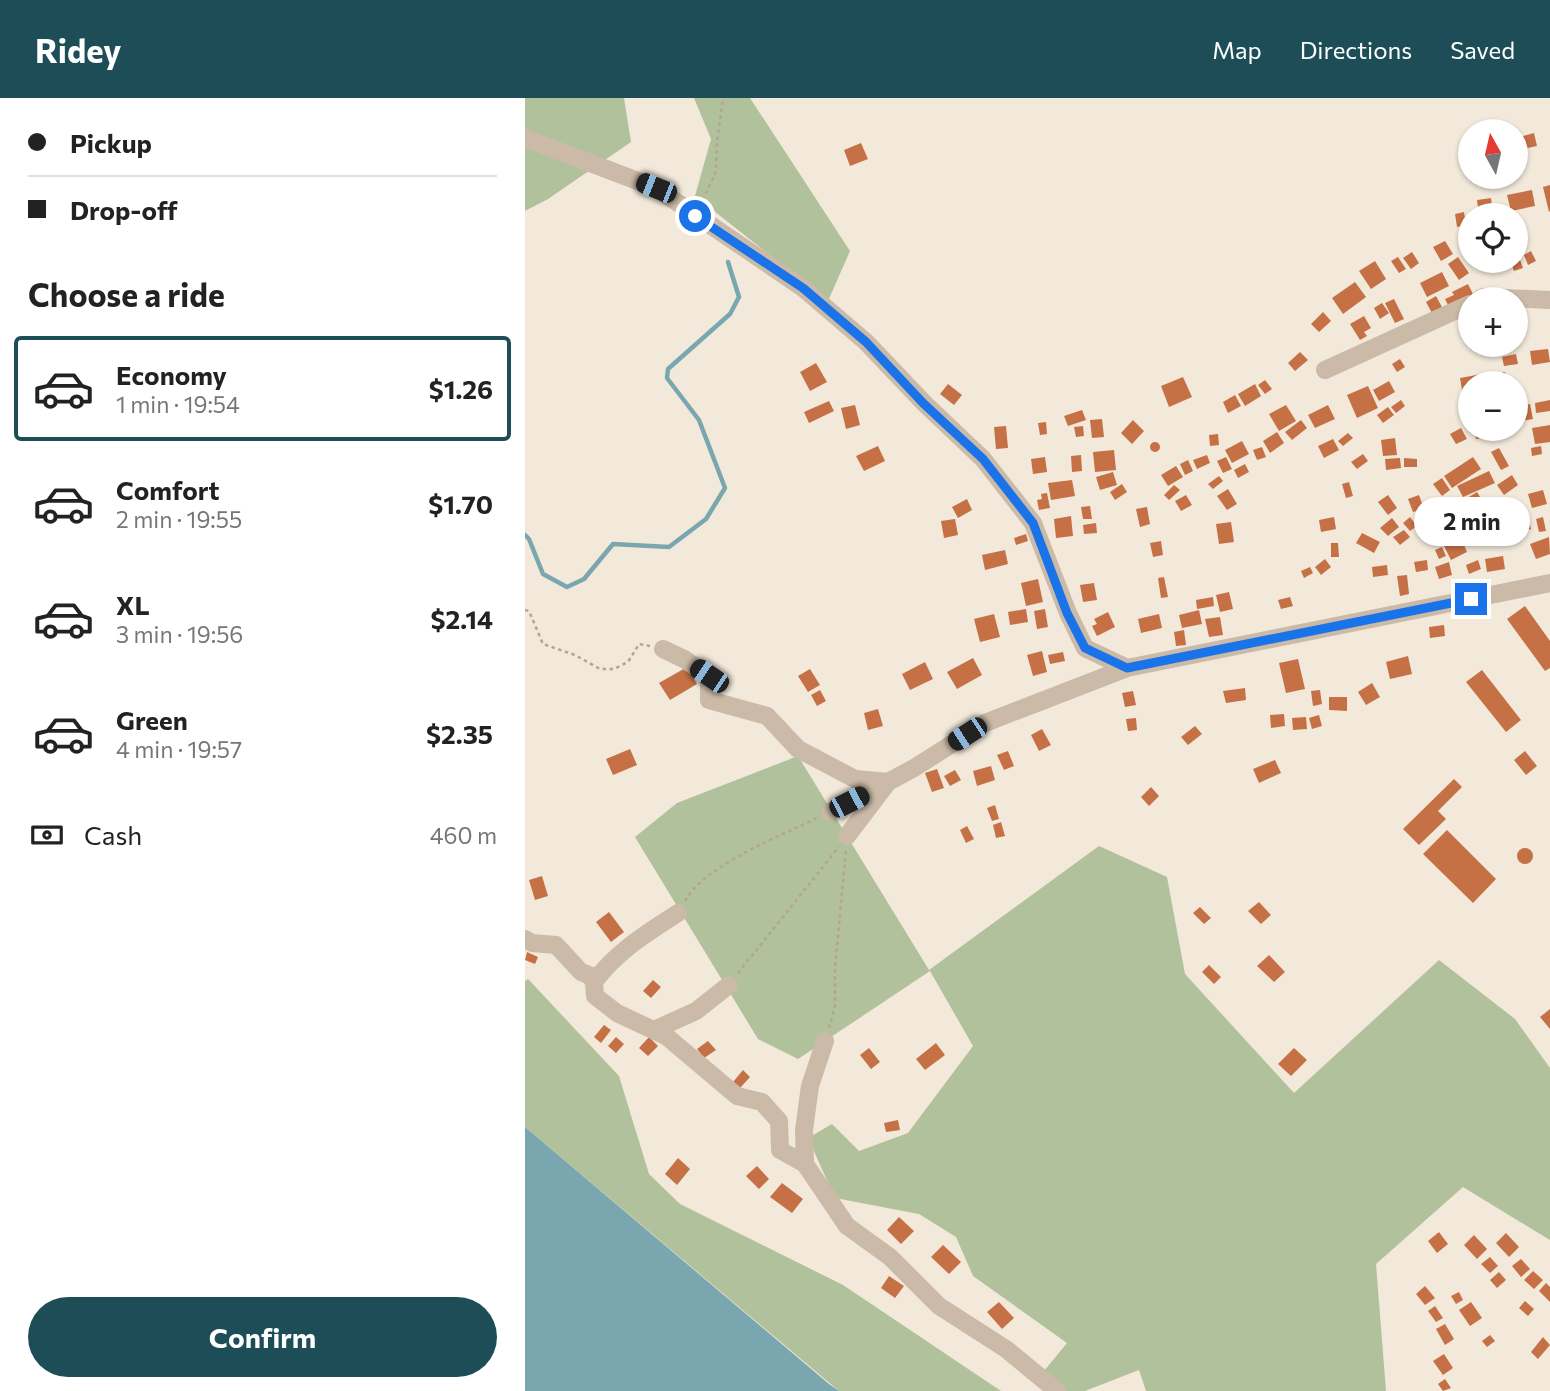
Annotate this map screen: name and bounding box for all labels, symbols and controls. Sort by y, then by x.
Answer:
text: Ridey [35,29,121,70]
text: Map [1212,35,1262,64]
text: Directions [1300,35,1412,64]
text: Saved [1450,35,1515,64]
north arrow [1458,119,1528,189]
map controls [1458,119,1528,441]
text: Pickup [70,127,152,158]
car [633,170,680,206]
text: Drop-off [70,194,177,225]
route start [679,200,711,232]
button: locate [1458,203,1528,273]
text: Choose a ride [28,274,225,314]
button: + [1458,287,1528,357]
icon: car [32,357,95,420]
text: Economy [116,359,227,390]
button: − [1458,371,1528,441]
text: $1.26 [429,373,493,404]
text: 1 min · 19:54 [116,390,240,418]
icon: car [32,472,95,535]
text: Comfort [116,474,219,505]
text: $1.70 [428,488,493,519]
callout: 2 min [1413,498,1529,546]
text: 2 min · 19:55 [116,505,242,533]
text: 2 min [1443,507,1501,535]
route end [1455,583,1487,615]
icon: car [32,587,95,650]
text: XL [116,589,150,620]
text: $2.14 [431,603,493,634]
text: 3 min · 19:56 [116,620,243,648]
car [686,656,733,696]
icon: car [32,702,95,765]
text: Green [116,704,188,735]
car [944,714,991,754]
text: $2.35 [426,718,493,749]
text: 4 min · 19:57 [116,735,242,763]
car [826,783,873,821]
icon: cash [28,816,66,854]
text: Cash [84,819,142,850]
text: 460 m [430,821,497,849]
button: Confirm [28,1297,497,1377]

